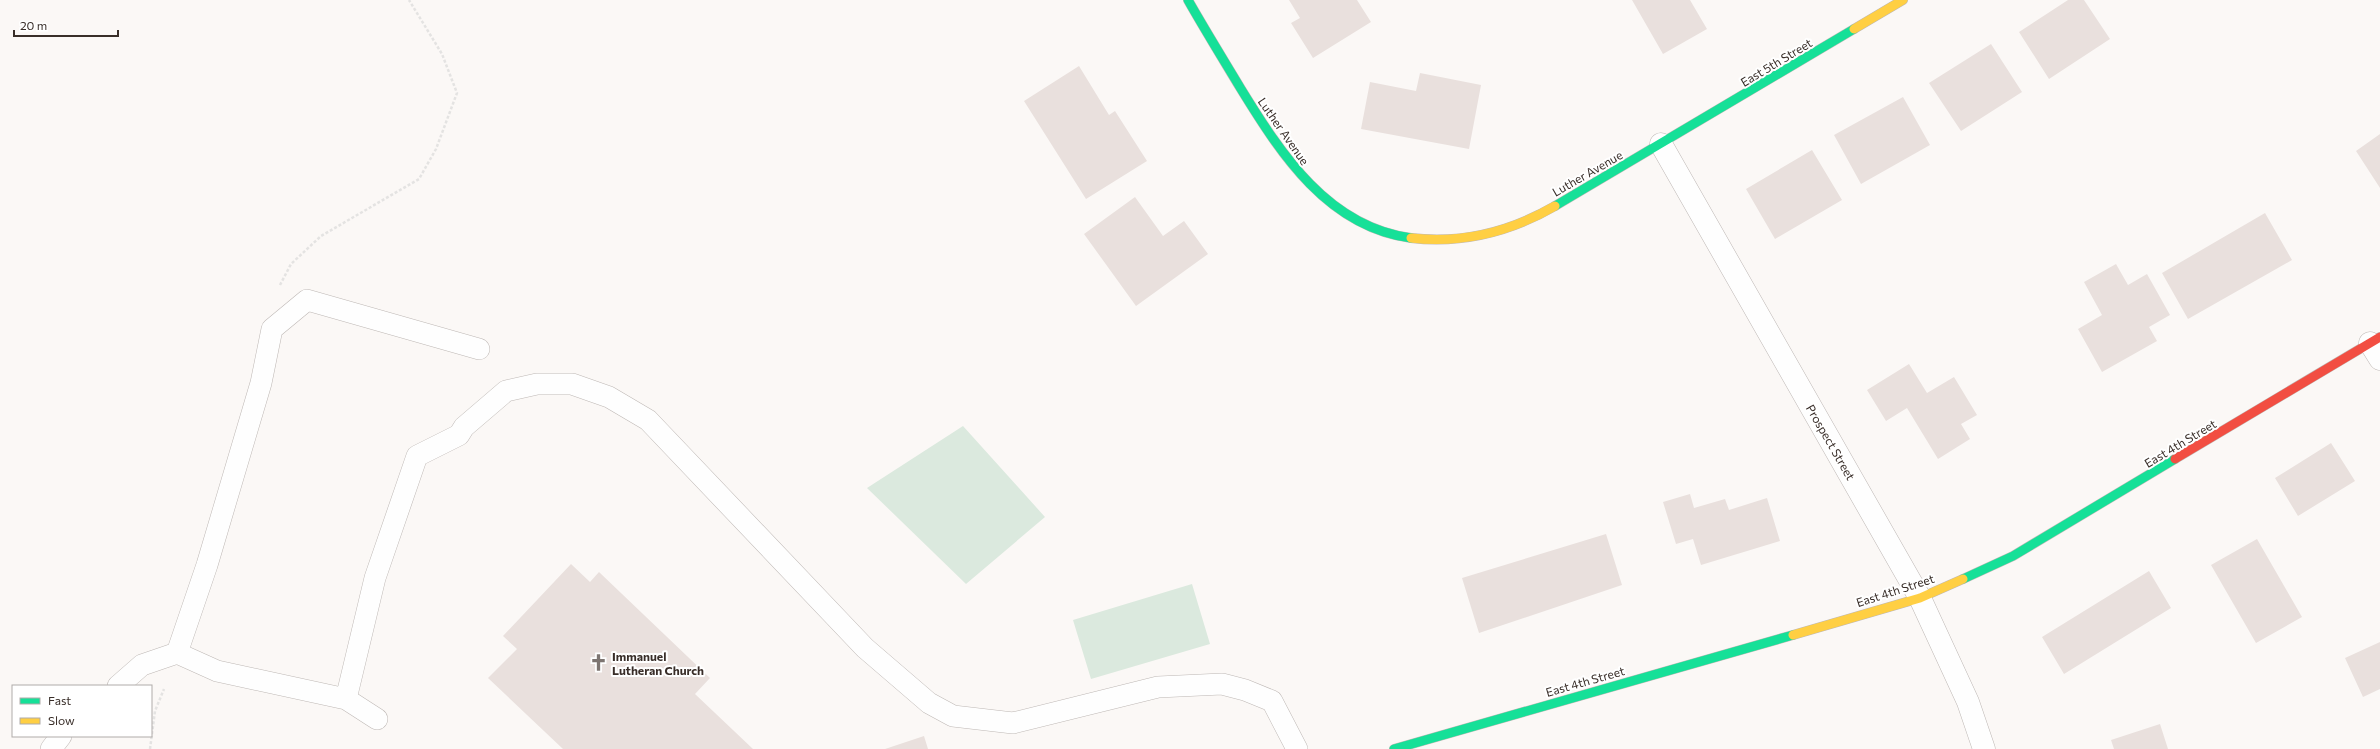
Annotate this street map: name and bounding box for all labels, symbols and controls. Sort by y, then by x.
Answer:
scale bar [14,12,118,38]
text: 20 m [20,18,47,32]
street label: East 5th Street [1738,35,1814,89]
street label: Luther Avenue [1256,95,1312,167]
street label: Luther Avenue [1549,147,1625,199]
street label: Prospect Street [1804,402,1858,482]
street label: East 4th Street [2142,416,2218,470]
street label: East 4th Street [1854,571,1936,609]
place label: Immanuel Lutheran Church [612,649,704,677]
church icon: Immanuel Lutheran Church [589,653,609,673]
street label: East 4th Street [1544,663,1626,699]
legend [12,685,152,737]
text: Fast [48,693,71,707]
text: Slow [48,713,75,727]

